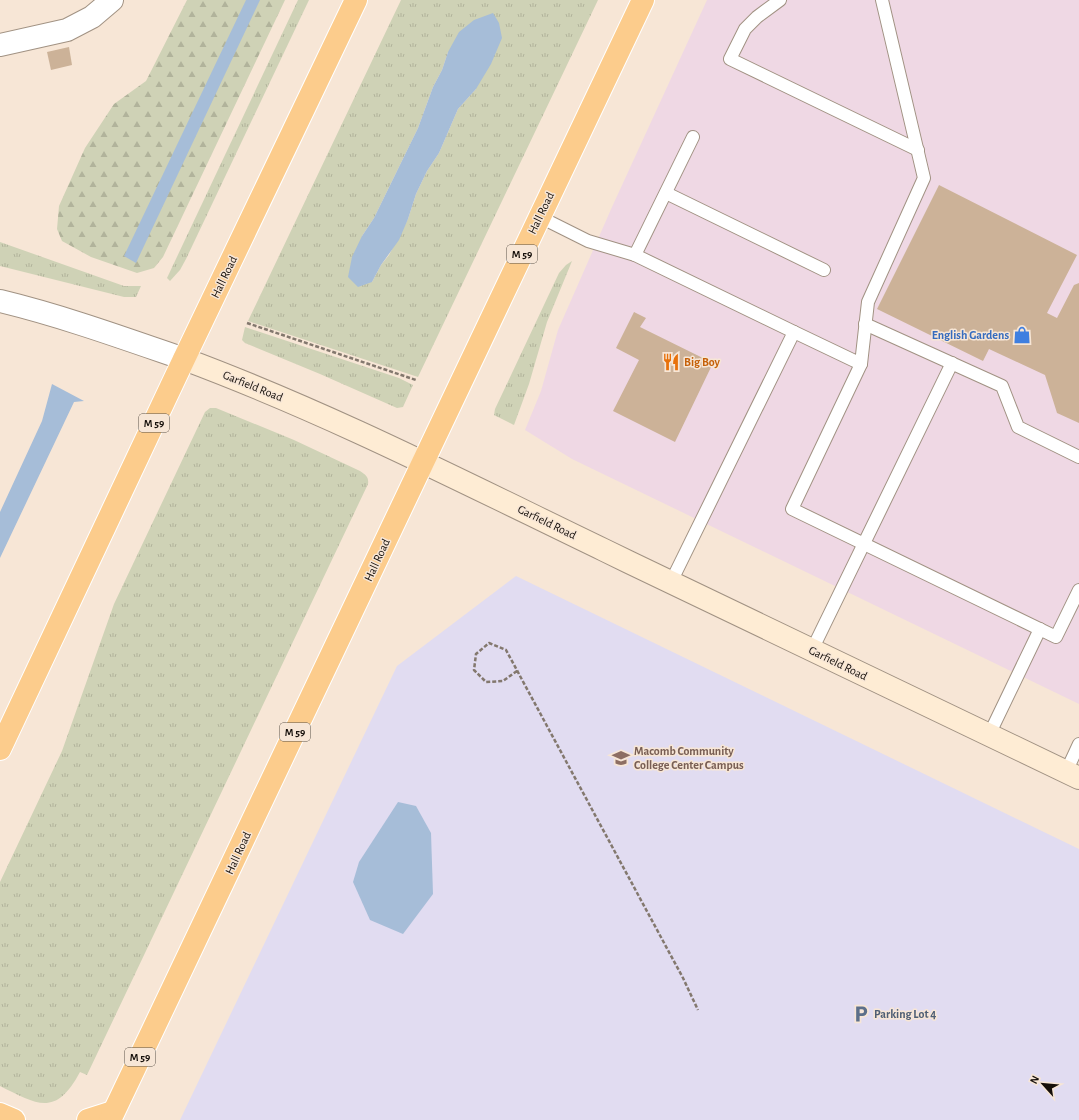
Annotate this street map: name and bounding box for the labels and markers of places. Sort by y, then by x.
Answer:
shop icon: English Gardens [1012,325,1032,345]
place label: English Gardens [932,329,1009,341]
restaurant icon: Big Boy [661,352,681,372]
place label: Big Boy [684,356,721,369]
place label: Macomb Community College Center Campus [634,745,744,771]
school or university icon: Macomb Community College Center Campus [611,748,631,768]
parking icon: Parking Lot 4 [851,1004,871,1024]
place label: Parking Lot 4 [874,1008,936,1020]

